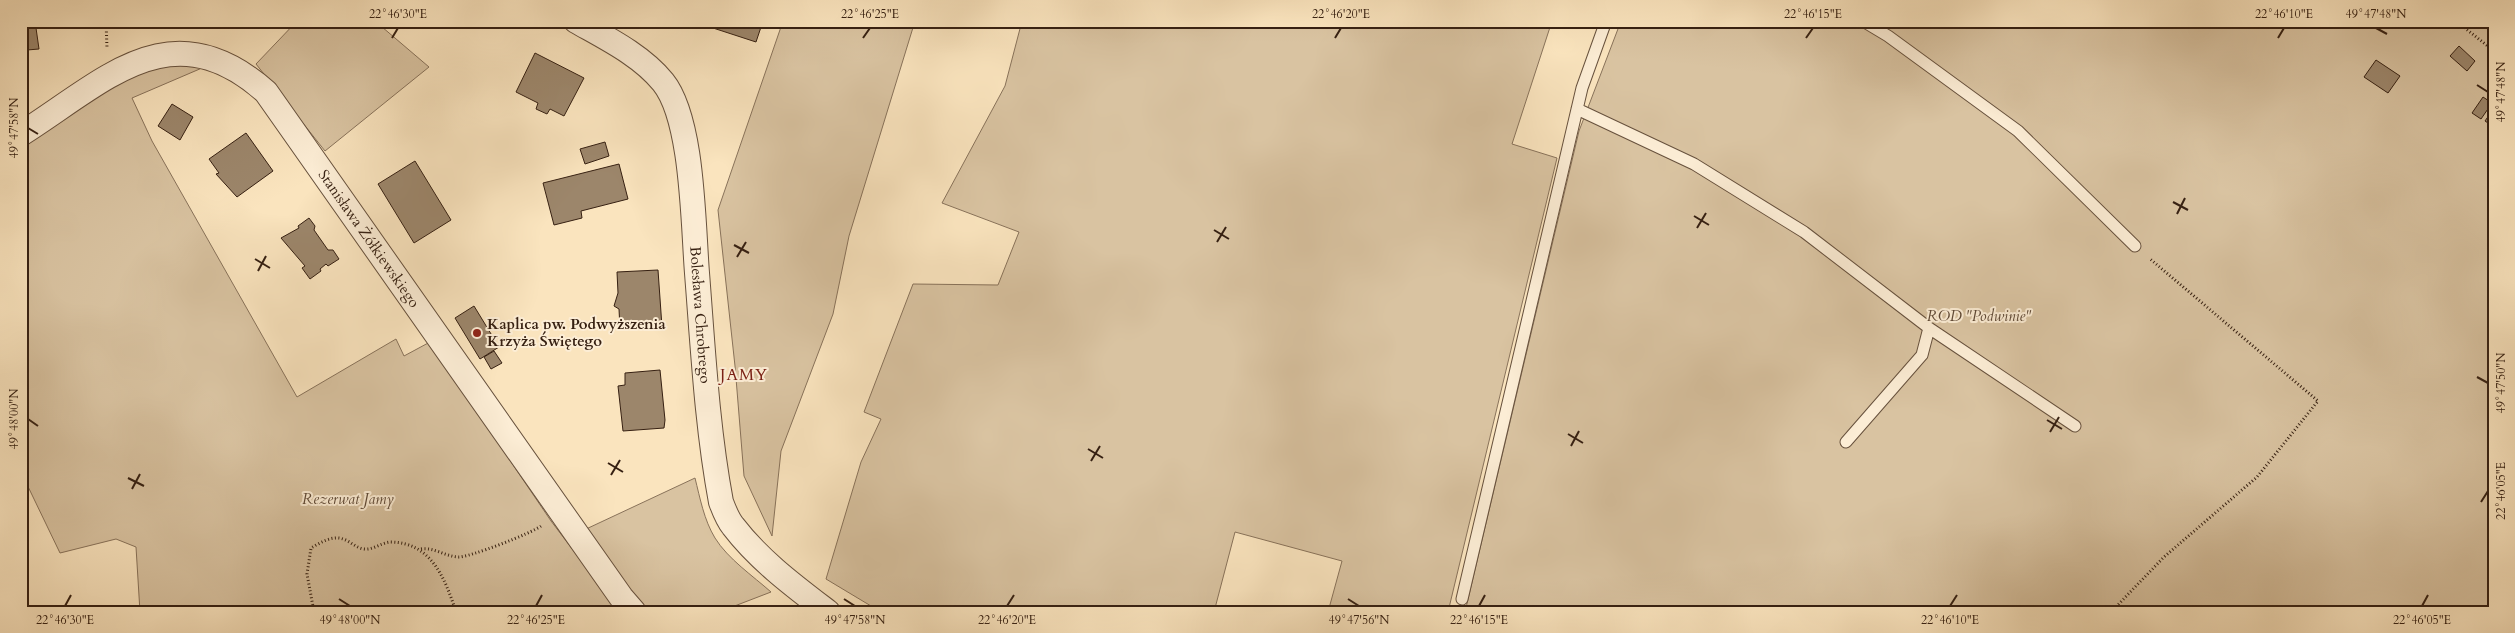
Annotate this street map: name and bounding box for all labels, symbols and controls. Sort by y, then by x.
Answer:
text: 22°46'30"E [369,6,427,22]
text: 22°46'25"E [841,6,899,22]
text: 22°46'20"E [1312,6,1370,22]
text: 22°46'15"E [1784,6,1842,22]
text: 22°46'10"E [2255,6,2313,22]
text: 49°47'48"N [2346,6,2407,22]
text: 49°47'48"N [2493,61,2509,122]
text: 49°47'58"N [6,97,22,158]
street label: Stanisława Żółkiewskiego [314,166,424,312]
street label: Bolesława Chrobrego [685,246,716,384]
park label: ROD "Podwinie" [1927,306,2031,326]
place label: Kaplica pw. Podwyższenia Krzyża Świętego [487,314,666,351]
marker: Kaplica pw. Podwyższenia Krzyża Świętego [471,327,483,339]
text: 49°47'50"N [2493,352,2509,413]
district label: JAMY [718,364,768,386]
text: 49°48'00"N [6,388,22,449]
text: 22°46'05"E [2493,462,2509,520]
park label: Rezerwat Jamy [302,489,395,509]
text: 22°46'30"E [36,612,94,628]
text: 49°48'00"N [320,612,381,628]
text: 22°46'25"E [507,612,565,628]
text: 49°47'58"N [825,612,886,628]
text: 22°46'20"E [978,612,1036,628]
text: 49°47'56"N [1329,612,1390,628]
text: 22°46'15"E [1450,612,1508,628]
text: 22°46'10"E [1921,612,1979,628]
text: 22°46'05"E [2393,612,2451,628]

